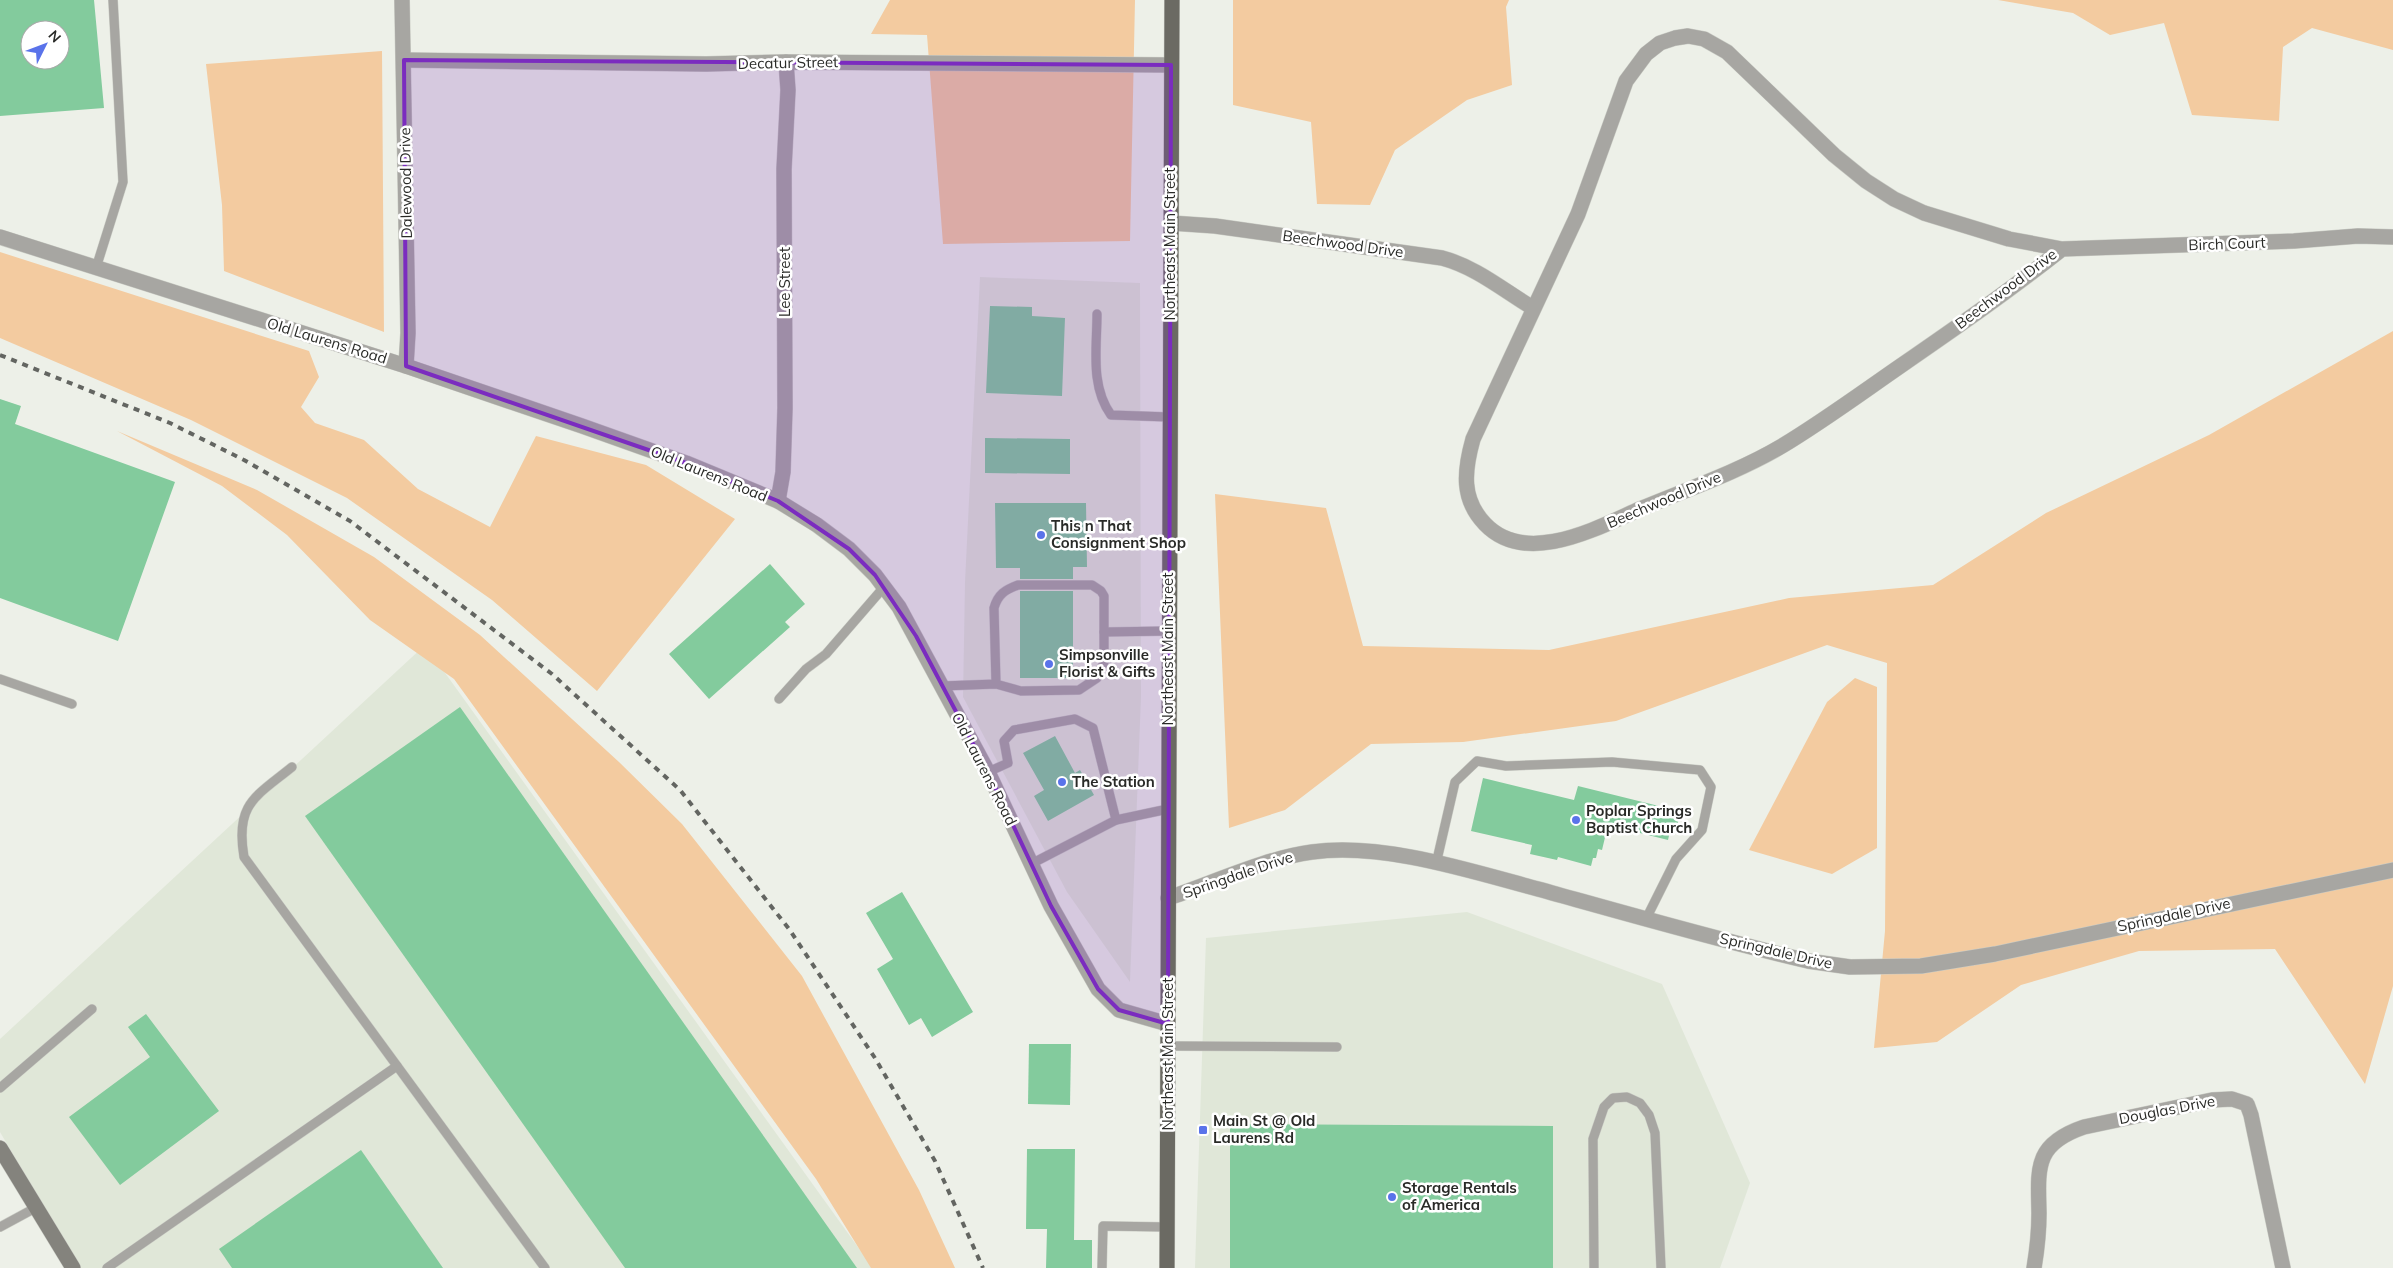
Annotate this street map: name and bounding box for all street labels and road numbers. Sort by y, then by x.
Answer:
street label: Decatur Street [738,52,838,73]
street label: Dalewood Drive [395,127,416,239]
street label: Northeast Main Street [1160,168,1179,320]
street label: Beechwood Drive [1281,226,1405,261]
street label: Birch Court [2188,233,2266,254]
street label: Beechwood Drive [1951,244,2060,333]
street label: Lee Street [775,247,794,317]
street label: Old Laurens Road [265,313,389,368]
street label: Old Laurens Road [648,441,770,506]
street label: Beechwood Drive [1604,467,1724,532]
street label: Northeast Main Street [1158,573,1177,725]
street label: Old Laurens Road [948,709,1021,828]
street label: Springdale Drive [1180,847,1295,902]
street label: Springdale Drive [2116,893,2232,936]
street label: Springdale Drive [1718,928,1834,973]
street label: Northeast Main Street [1158,978,1177,1130]
street label: Douglas Drive [2117,1091,2217,1128]

